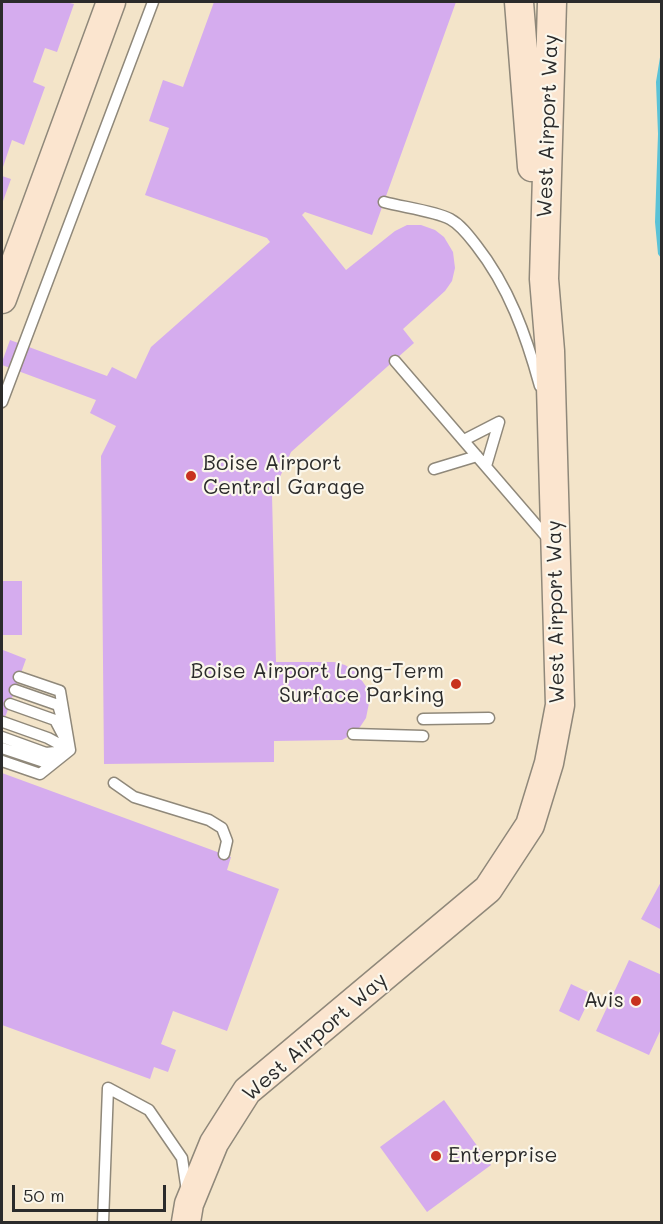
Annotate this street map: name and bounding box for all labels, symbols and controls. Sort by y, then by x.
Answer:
street label: West Airport Way [532,34,564,218]
place label: Boise Airport Central Garage [203,451,365,501]
marker: Boise Airport Central Garage [184,469,198,483]
street label: West Airport Way [542,520,570,704]
place label: Boise Airport Long-Term Surface Parking [191,659,444,709]
marker: Boise Airport Long-Term Surface Parking [449,677,463,691]
street label: West Airport Way [237,967,393,1107]
place label: Avis [584,988,624,1014]
marker: Avis [629,994,643,1008]
place label: Enterprise [448,1143,558,1169]
marker: Enterprise [429,1149,443,1163]
scale bar [15,1173,170,1211]
text: 50 m [23,1183,65,1207]

